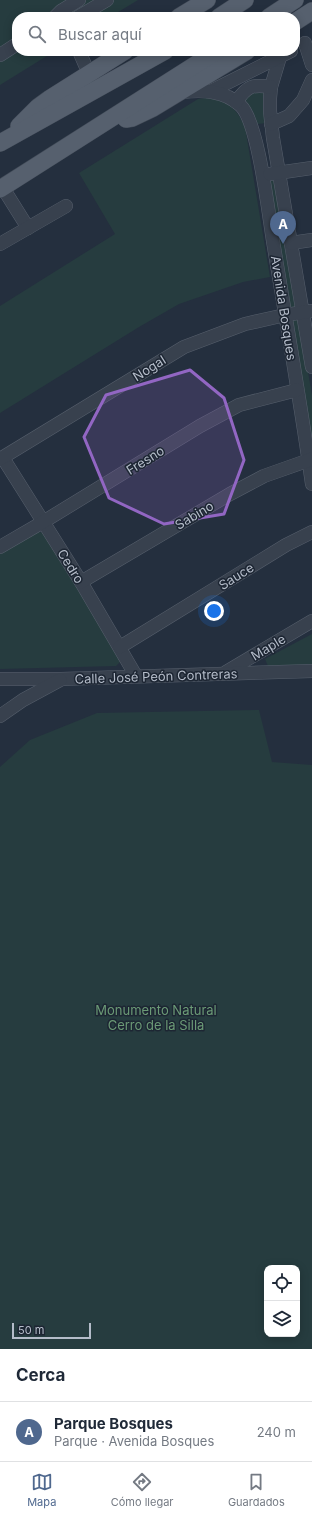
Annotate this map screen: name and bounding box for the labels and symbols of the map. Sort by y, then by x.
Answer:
pin: A [270,211,296,244]
street label: Avenida Bosques [268,255,300,362]
street label: Nogal [129,352,169,384]
street label: Fresno [123,442,167,478]
street label: Sabino [172,497,216,533]
street label: Cedro [54,546,88,586]
street label: Sauce [216,559,256,593]
your location [204,601,224,621]
street label: Maple [248,630,288,664]
street label: Calle José Peón Contreras [74,665,238,687]
park label: Monumento Natural Cerro de la Silla [95,1002,217,1033]
scale bar [12,1321,91,1340]

